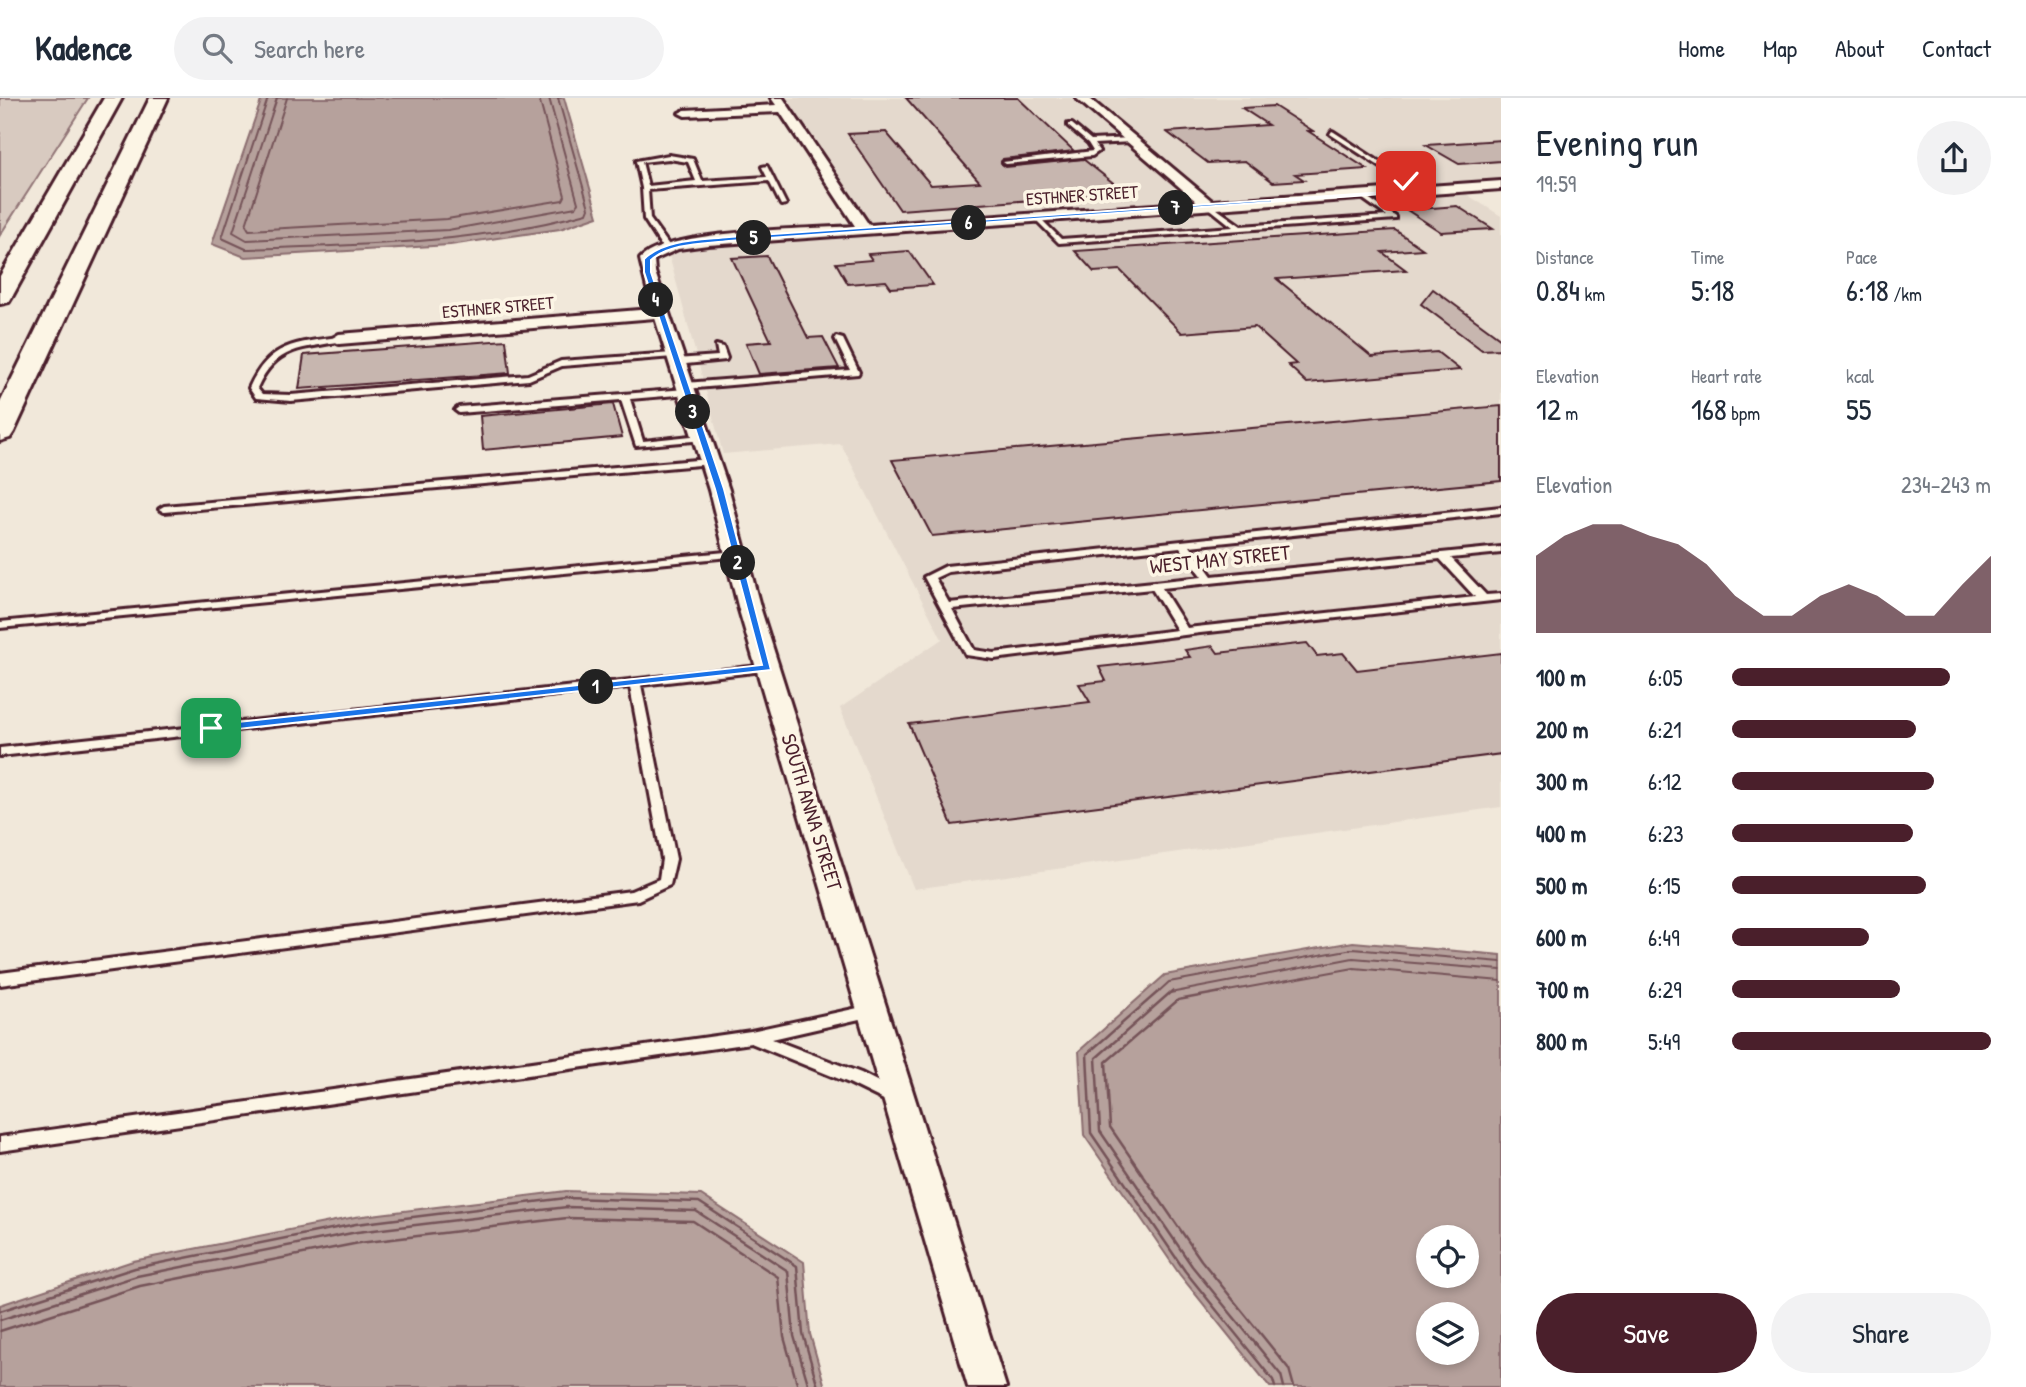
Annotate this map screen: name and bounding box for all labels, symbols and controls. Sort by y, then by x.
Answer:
search box [174,17,664,80]
text: Kadence [35,26,132,70]
icon: search [198,29,236,67]
text: Search here [254,31,365,66]
text: Home [1678,32,1725,64]
text: Map [1763,32,1797,64]
text: About [1835,32,1884,64]
text: Contact [1922,32,1991,64]
text: Evening run [1536,116,1699,168]
button: share [1917,121,1991,195]
pin [1376,151,1436,211]
icon: check [1387,162,1425,200]
text: 19:59 [1536,168,1576,199]
street label: ESTHNER STREET [1025,179,1139,211]
pin: 7 [1158,190,1194,226]
text: 7 [1171,194,1180,220]
pin: 6 [951,206,986,240]
text: 6 [965,209,972,235]
pin: 5 [736,220,772,256]
text: 5 [749,224,758,250]
text: Distance [1536,244,1594,270]
text: Time [1691,244,1725,270]
text: Pace [1846,244,1878,270]
text: 0.84 [1536,270,1580,310]
text: 5:18 [1691,270,1735,310]
text: 6:18 [1846,270,1889,310]
text: km [1580,281,1605,307]
text: /km [1889,281,1922,307]
pin: 4 [638,282,674,318]
text: 4 [652,286,659,312]
street label: ESTHNER STREET [441,290,555,324]
text: Elevation [1536,363,1599,389]
text: Heart rate [1691,363,1762,389]
text: kcal [1846,363,1874,389]
text: 12 [1536,389,1561,429]
text: 168 [1691,389,1727,429]
text: 55 [1846,389,1871,429]
pin: 3 [676,394,710,430]
text: 3 [688,398,697,424]
text: m [1561,400,1578,426]
text: bpm [1727,400,1760,426]
text: Elevation [1536,469,1612,500]
text: 234–243 m [1901,469,1991,500]
street label: WEST MAY STREET [1148,537,1293,581]
pin: 2 [720,546,756,580]
text: 2 [733,549,742,575]
text: 100 m [1536,662,1586,693]
text: 6:05 [1648,662,1683,693]
pin: 1 [578,670,614,704]
text: 1 [592,673,599,699]
pin [181,698,241,758]
icon: arrive [192,709,230,747]
text: 200 m [1536,714,1588,745]
text: 6:21 [1648,714,1682,745]
street label: SOUTH ANNA STREET [774,730,850,895]
text: 300 m [1536,766,1588,797]
text: 6:12 [1648,766,1682,797]
text: 400 m [1536,818,1586,849]
text: 6:23 [1648,818,1684,849]
text: 500 m [1536,870,1587,901]
text: 6:15 [1648,870,1681,901]
text: 600 m [1536,922,1587,953]
text: 6:49 [1648,922,1680,953]
text: 700 m [1536,974,1589,1005]
text: 6:29 [1648,974,1682,1005]
text: 800 m [1536,1026,1588,1057]
text: 5:49 [1648,1026,1680,1057]
map controls [1416,1225,1479,1365]
button: locate [1416,1225,1479,1288]
button: Save [1536,1293,1757,1373]
button: Share [1771,1293,1991,1373]
button: layers [1416,1302,1479,1365]

